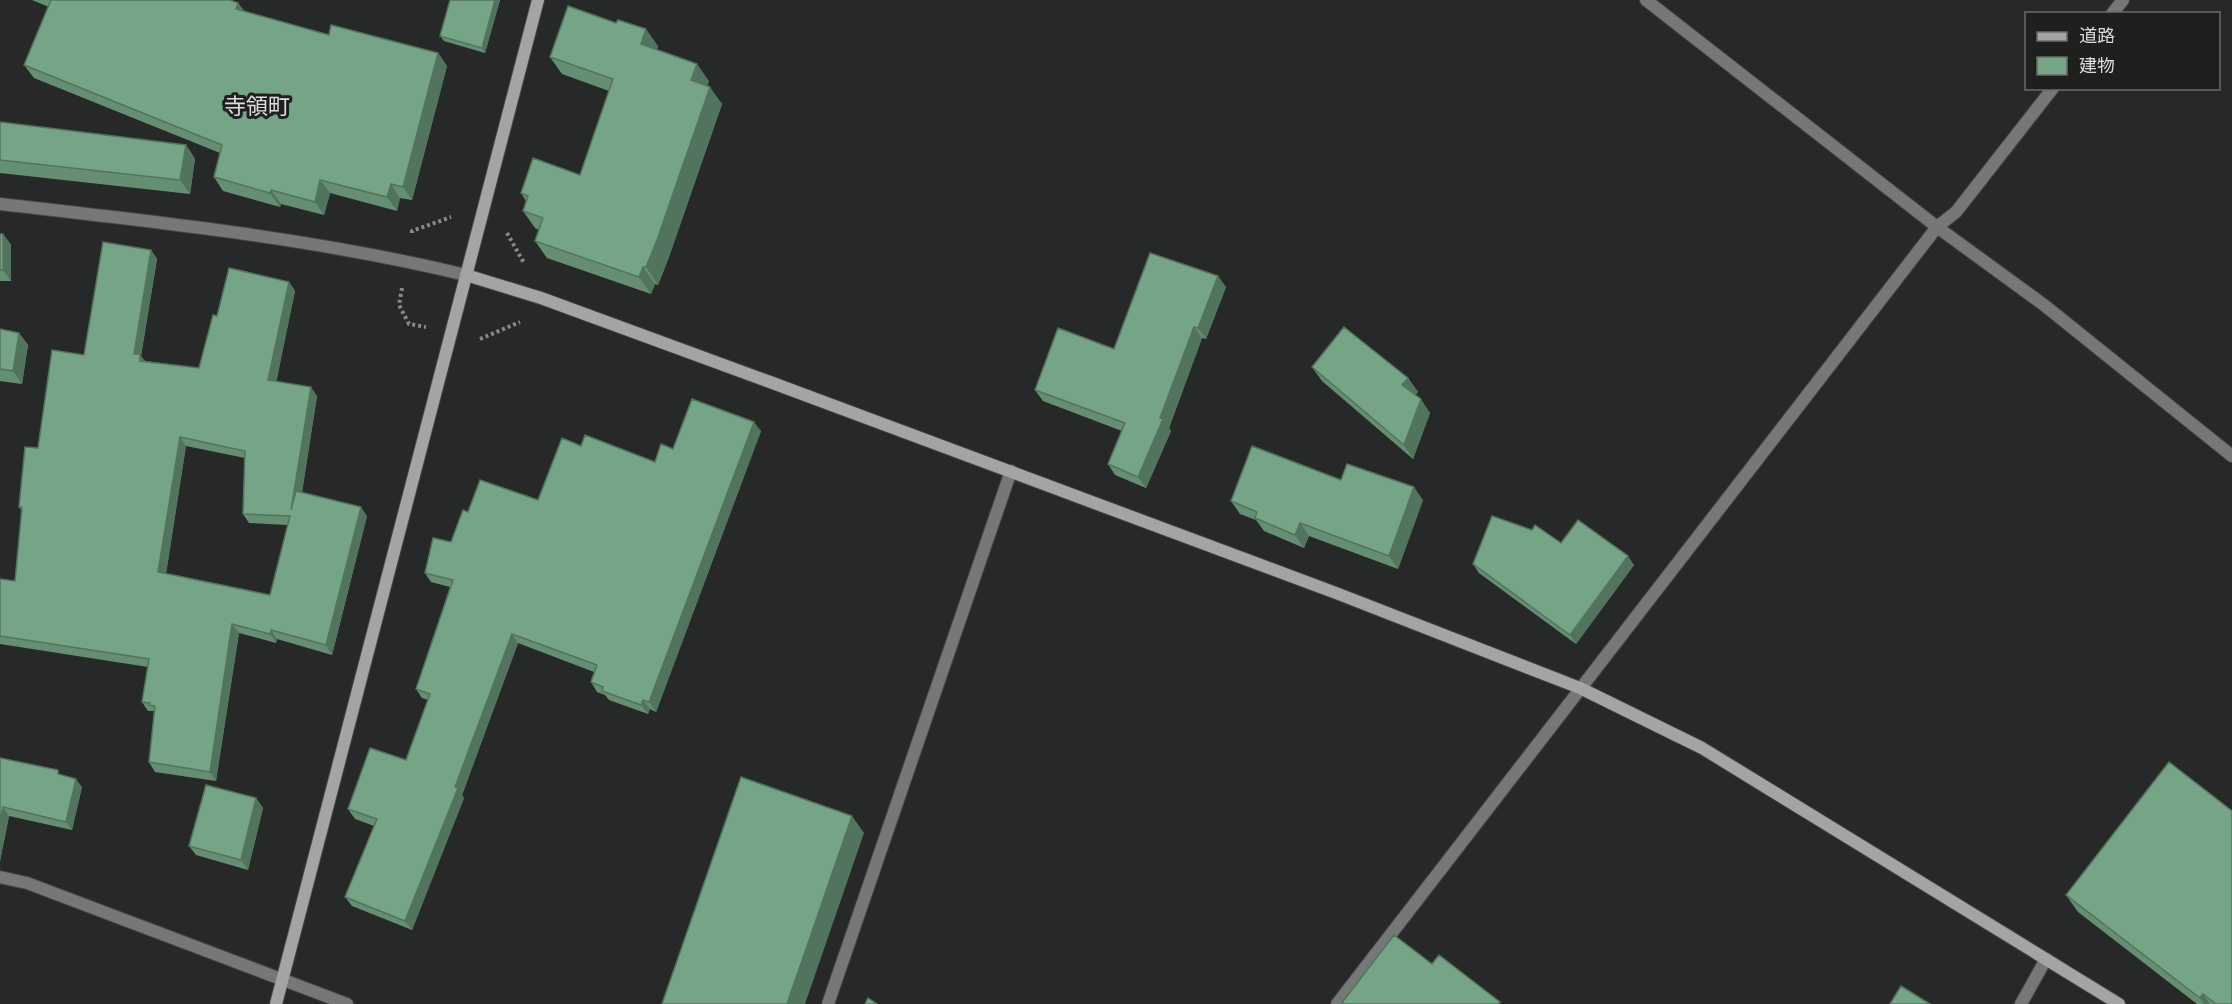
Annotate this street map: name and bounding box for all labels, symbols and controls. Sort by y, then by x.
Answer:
legend [2025,12,2220,90]
text: 道路 [2079,24,2115,46]
text: 建物 [2079,54,2115,76]
district label: 寺領町 [224,92,290,118]

